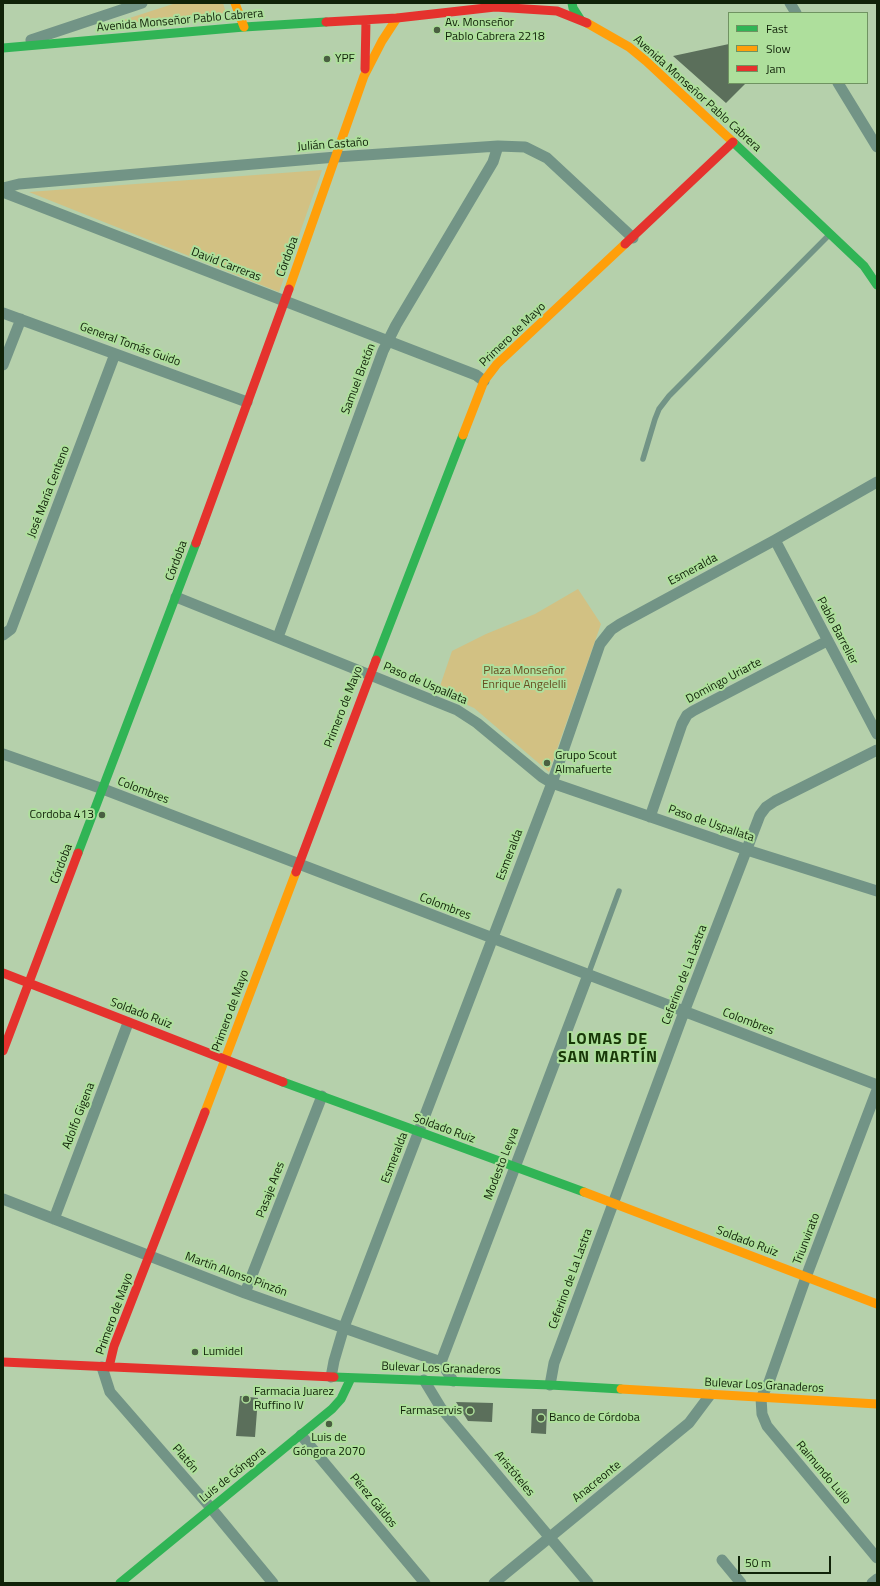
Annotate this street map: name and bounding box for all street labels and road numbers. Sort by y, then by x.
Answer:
street label: Avenida Monseñor Pablo Cabrera [96,7,264,35]
street label: Avenida Monseñor Pablo Cabrera [630,33,764,155]
street label: Julián Castaño [297,135,369,155]
street label: Córdoba [274,235,302,279]
street label: David Carreras [189,245,263,285]
street label: Primero de Mayo [477,300,549,370]
street label: General Tomás Guido [78,320,182,370]
street label: Samuel Bretón [339,341,379,417]
street label: José María Centeno [25,444,73,540]
street label: Córdoba [163,539,191,583]
street label: Esmeralda [666,551,720,589]
street label: Pablo Barrelier [813,595,861,667]
street label: Domingo Uriarte [684,655,764,707]
street label: Paso de Uspallata [381,660,469,708]
street label: Primero de Mayo [322,664,366,750]
street label: Colombres [115,775,171,807]
street label: Paso de Uspallata [666,803,756,845]
street label: Esmeralda [494,827,526,883]
street label: Córdoba [48,842,76,886]
street label: Colombres [417,891,473,923]
street label: Ceferino de La Lastra [659,923,711,1027]
street label: Primero de Mayo [210,968,252,1054]
street label: Soldado Ruiz [108,996,174,1032]
street label: Colombres [720,1006,776,1038]
street label: Adolfo Gigena [60,1081,98,1151]
street label: Soldado Ruiz [411,1111,477,1147]
street label: Modesto Leyva [482,1126,522,1202]
street label: Esmeralda [379,1130,411,1186]
street label: Pasaje Ares [254,1160,288,1220]
street label: Triunvirato [791,1211,823,1267]
street label: Soldado Ruiz [714,1224,780,1260]
street label: Ceferino de La Lastra [546,1227,596,1331]
street label: Martín Alonso Pinzón [183,1250,289,1300]
street label: Primero de Mayo [94,1271,136,1357]
street label: Bulevar Los Granaderos [381,1360,501,1378]
street label: Bulevar Los Granaderos [704,1376,824,1396]
street label: Raimundo Lulio [792,1438,854,1508]
street label: Platón [169,1442,201,1476]
street label: Luis de Góngora [197,1444,269,1506]
street label: Aristóteles [491,1448,537,1500]
street label: Anacreonte [570,1458,624,1506]
street label: Pérez Gáldos [346,1471,400,1531]

